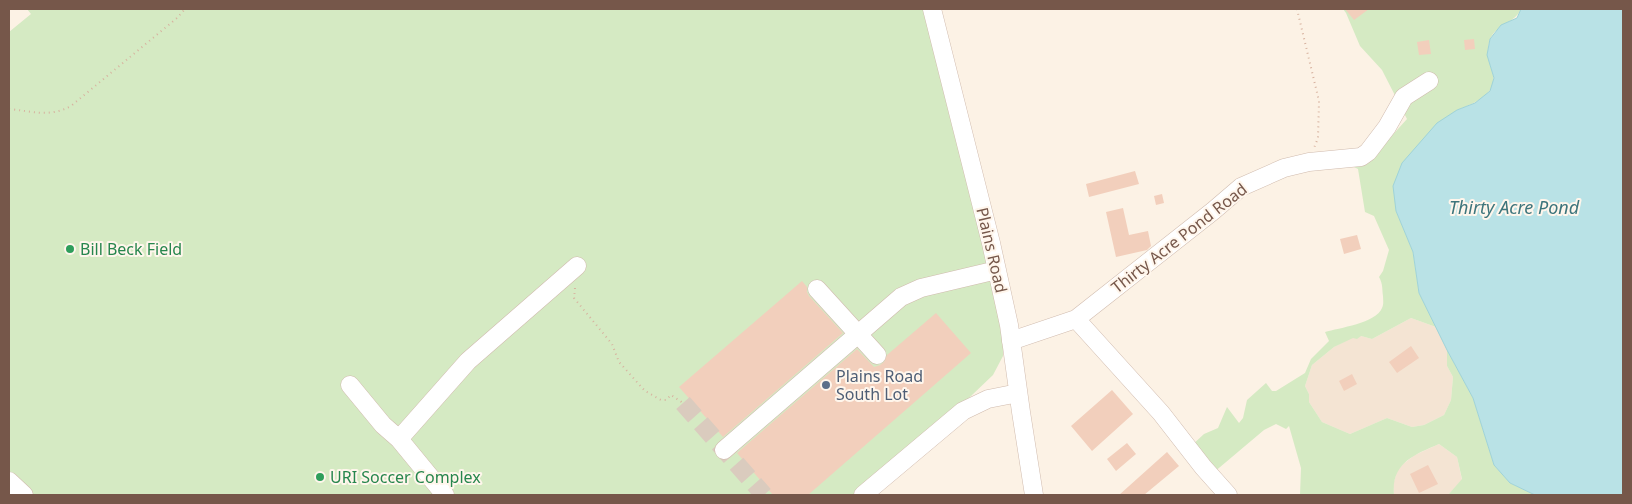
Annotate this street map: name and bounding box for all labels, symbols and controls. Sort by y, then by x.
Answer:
street label: Thirty Acre Pond Road [1107,178,1251,298]
water label: Thirty Acre Pond [1449,195,1580,219]
street label: Plains Road [971,205,1013,295]
place label: Bill Beck Field [80,238,182,260]
marker: Bill Beck Field [64,243,76,255]
place label: Plains Road South Lot [836,365,923,405]
marker: Plains Road South Lot [820,379,832,391]
place label: URI Soccer Complex [330,466,481,488]
marker: URI Soccer Complex [314,471,326,483]

